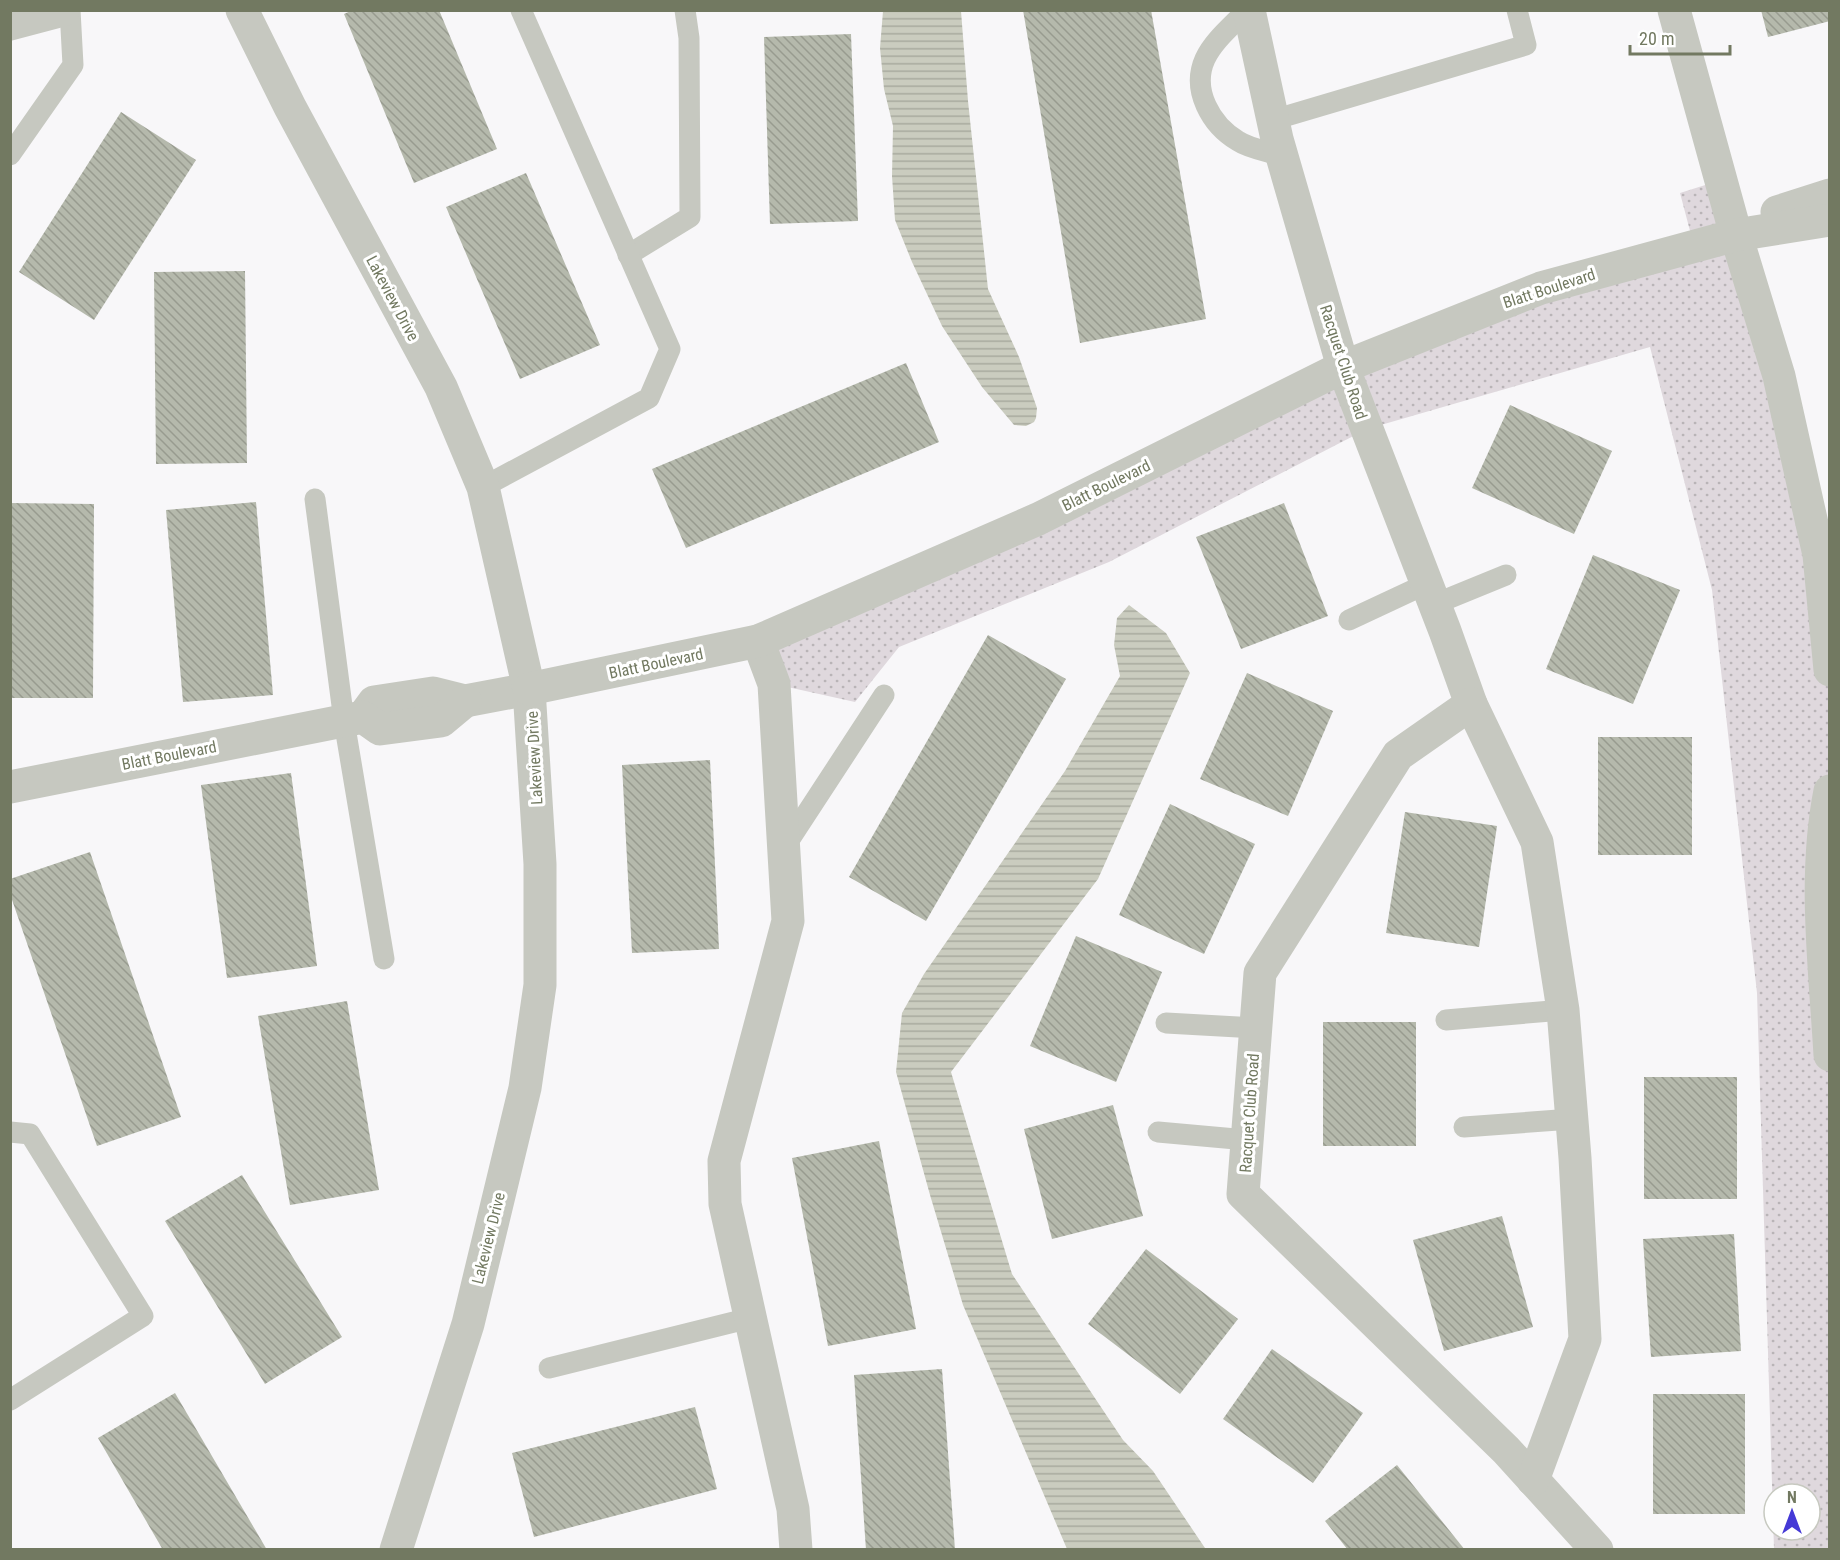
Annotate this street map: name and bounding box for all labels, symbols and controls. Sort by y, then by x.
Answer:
scale bar [1630,18,1730,56]
text: 20 m [1639,28,1674,49]
street label: Lakeview Drive [362,252,423,344]
street label: Blatt Boulevard [1501,265,1598,312]
street label: Racquet Club Road [1316,302,1371,422]
street label: Blatt Boulevard [1059,456,1153,515]
street label: Blatt Boulevard [607,644,705,683]
street label: Lakeview Drive [523,711,546,805]
street label: Blatt Boulevard [120,737,218,774]
street label: Racquet Club Road [1236,1053,1263,1173]
street label: Lakeview Drive [468,1190,509,1286]
north arrow [1762,1482,1822,1542]
text: N [1787,1488,1797,1507]

